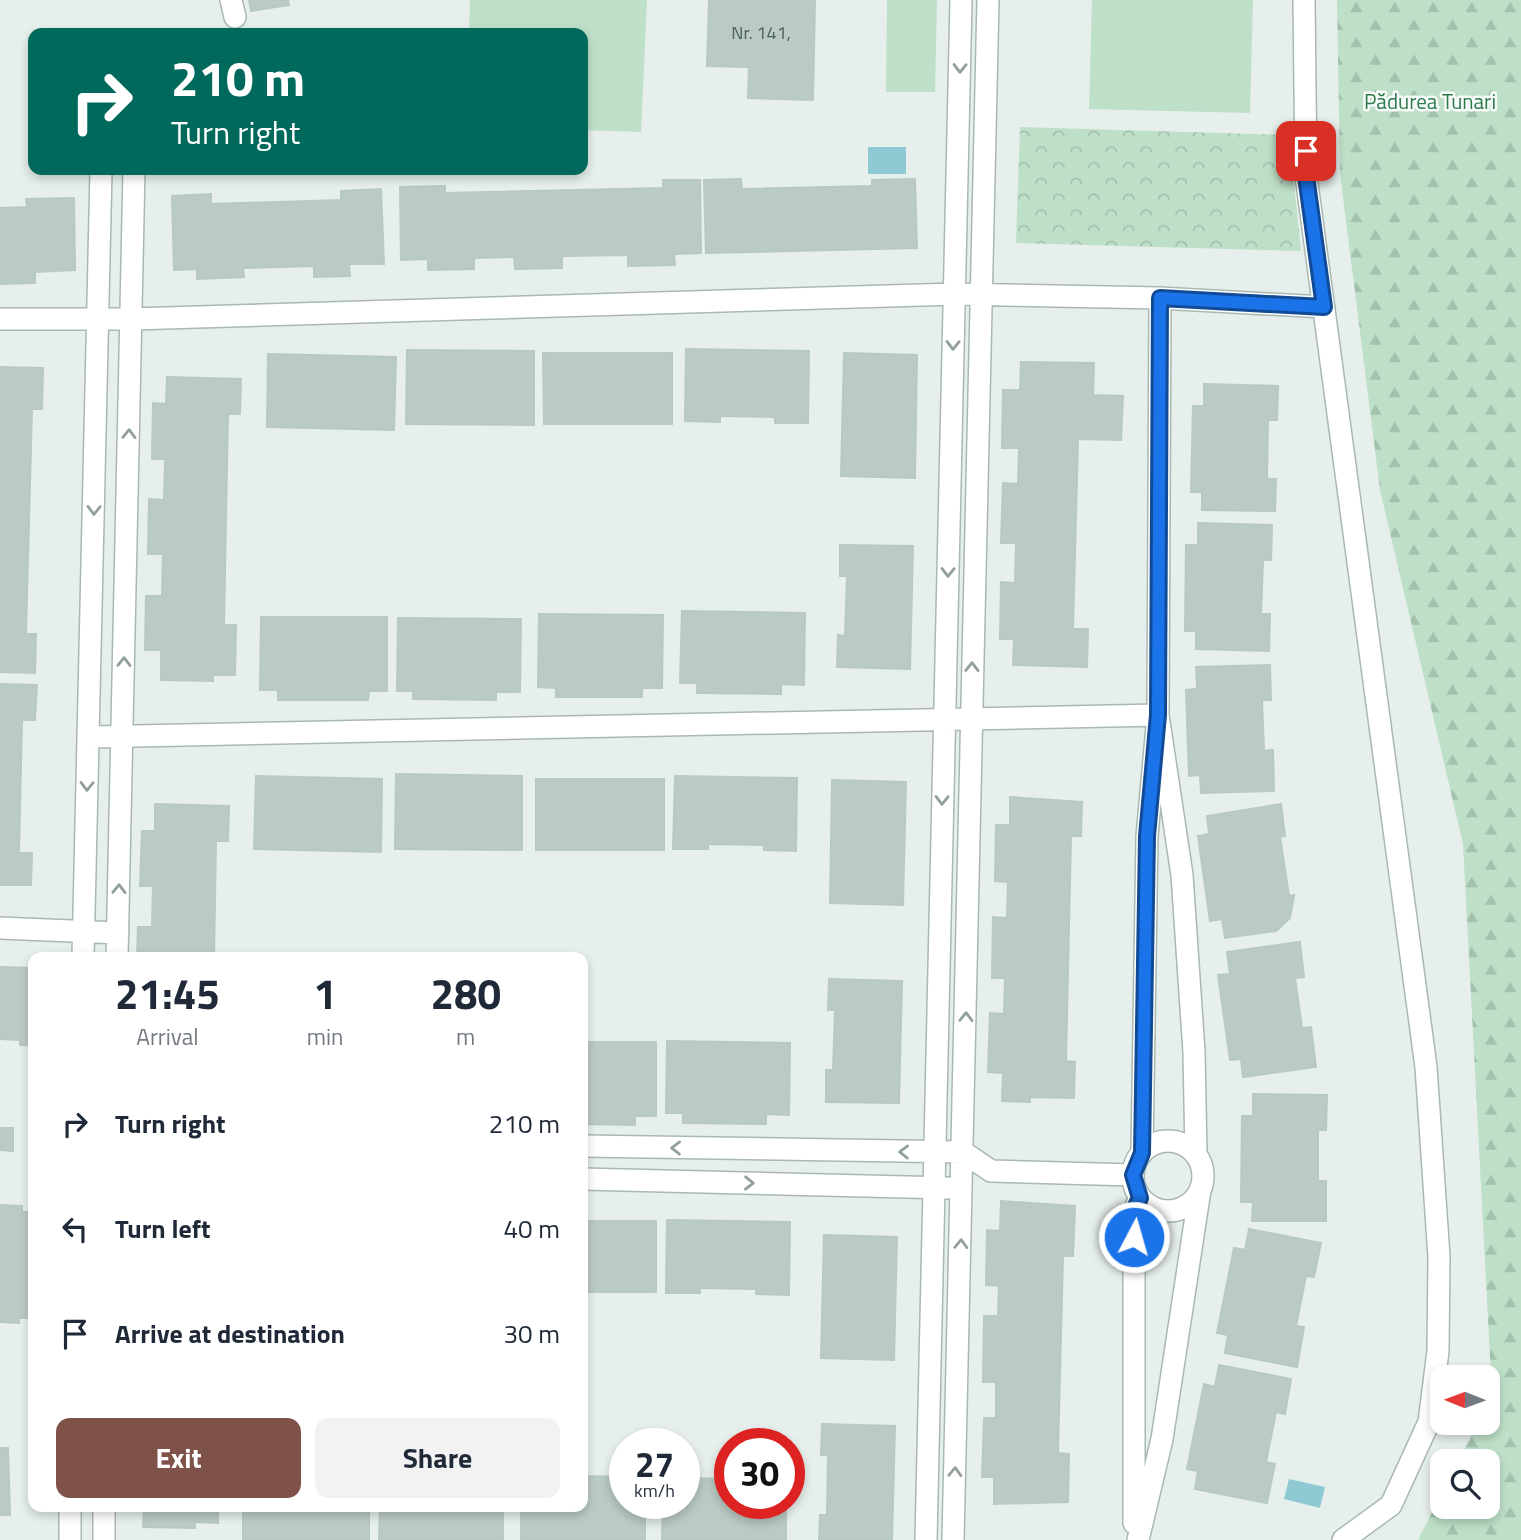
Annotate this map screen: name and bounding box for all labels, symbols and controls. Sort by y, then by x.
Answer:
house number: Nr. 141, [731,19,791,46]
text: 210 m [171,40,305,115]
icon: right [56,56,147,147]
one-way arrow [952,63,967,74]
park label: Pădurea Tunari [1364,85,1496,117]
text: Turn right [171,108,300,156]
pin [1276,121,1336,181]
icon: arrive [1287,132,1325,170]
one-way arrow [946,339,961,350]
one-way arrow [121,428,137,439]
one-way arrow [86,505,101,516]
one-way arrow [940,567,955,578]
one-way arrow [116,656,132,666]
one-way arrow [965,661,980,672]
one-way arrow [80,781,95,792]
one-way arrow [934,795,950,805]
one-way arrow [111,883,126,894]
text: 21:45 [115,961,220,1025]
text: 1 [313,961,337,1025]
text: 280 [430,961,501,1025]
one-way arrow [958,1011,973,1022]
text: Arrival [136,1019,199,1054]
text: min [307,1019,343,1054]
text: m [456,1019,475,1054]
text: Turn right [115,1104,226,1143]
text: 210 m [489,1104,560,1143]
icon: right [56,1105,94,1143]
one-way arrow [670,1140,681,1156]
one-way arrow [898,1144,909,1159]
one-way arrow [744,1175,755,1191]
position arrow [1097,1200,1171,1274]
text: Turn left [115,1209,210,1248]
text: 40 m [503,1209,560,1248]
icon: left [56,1210,94,1248]
one-way arrow [953,1239,968,1250]
text: Arrive at destination [115,1314,345,1353]
text: 30 m [503,1314,560,1353]
icon: arrive [56,1315,94,1353]
north arrow [1430,1365,1500,1435]
map controls [1430,1365,1500,1519]
button: Exit [56,1418,301,1498]
button: Share [315,1418,560,1498]
speed limit sign: 30 [714,1428,805,1519]
text: 27 [635,1437,674,1491]
button: search [1430,1449,1500,1519]
one-way arrow [947,1466,962,1477]
text: km/h [634,1477,675,1504]

